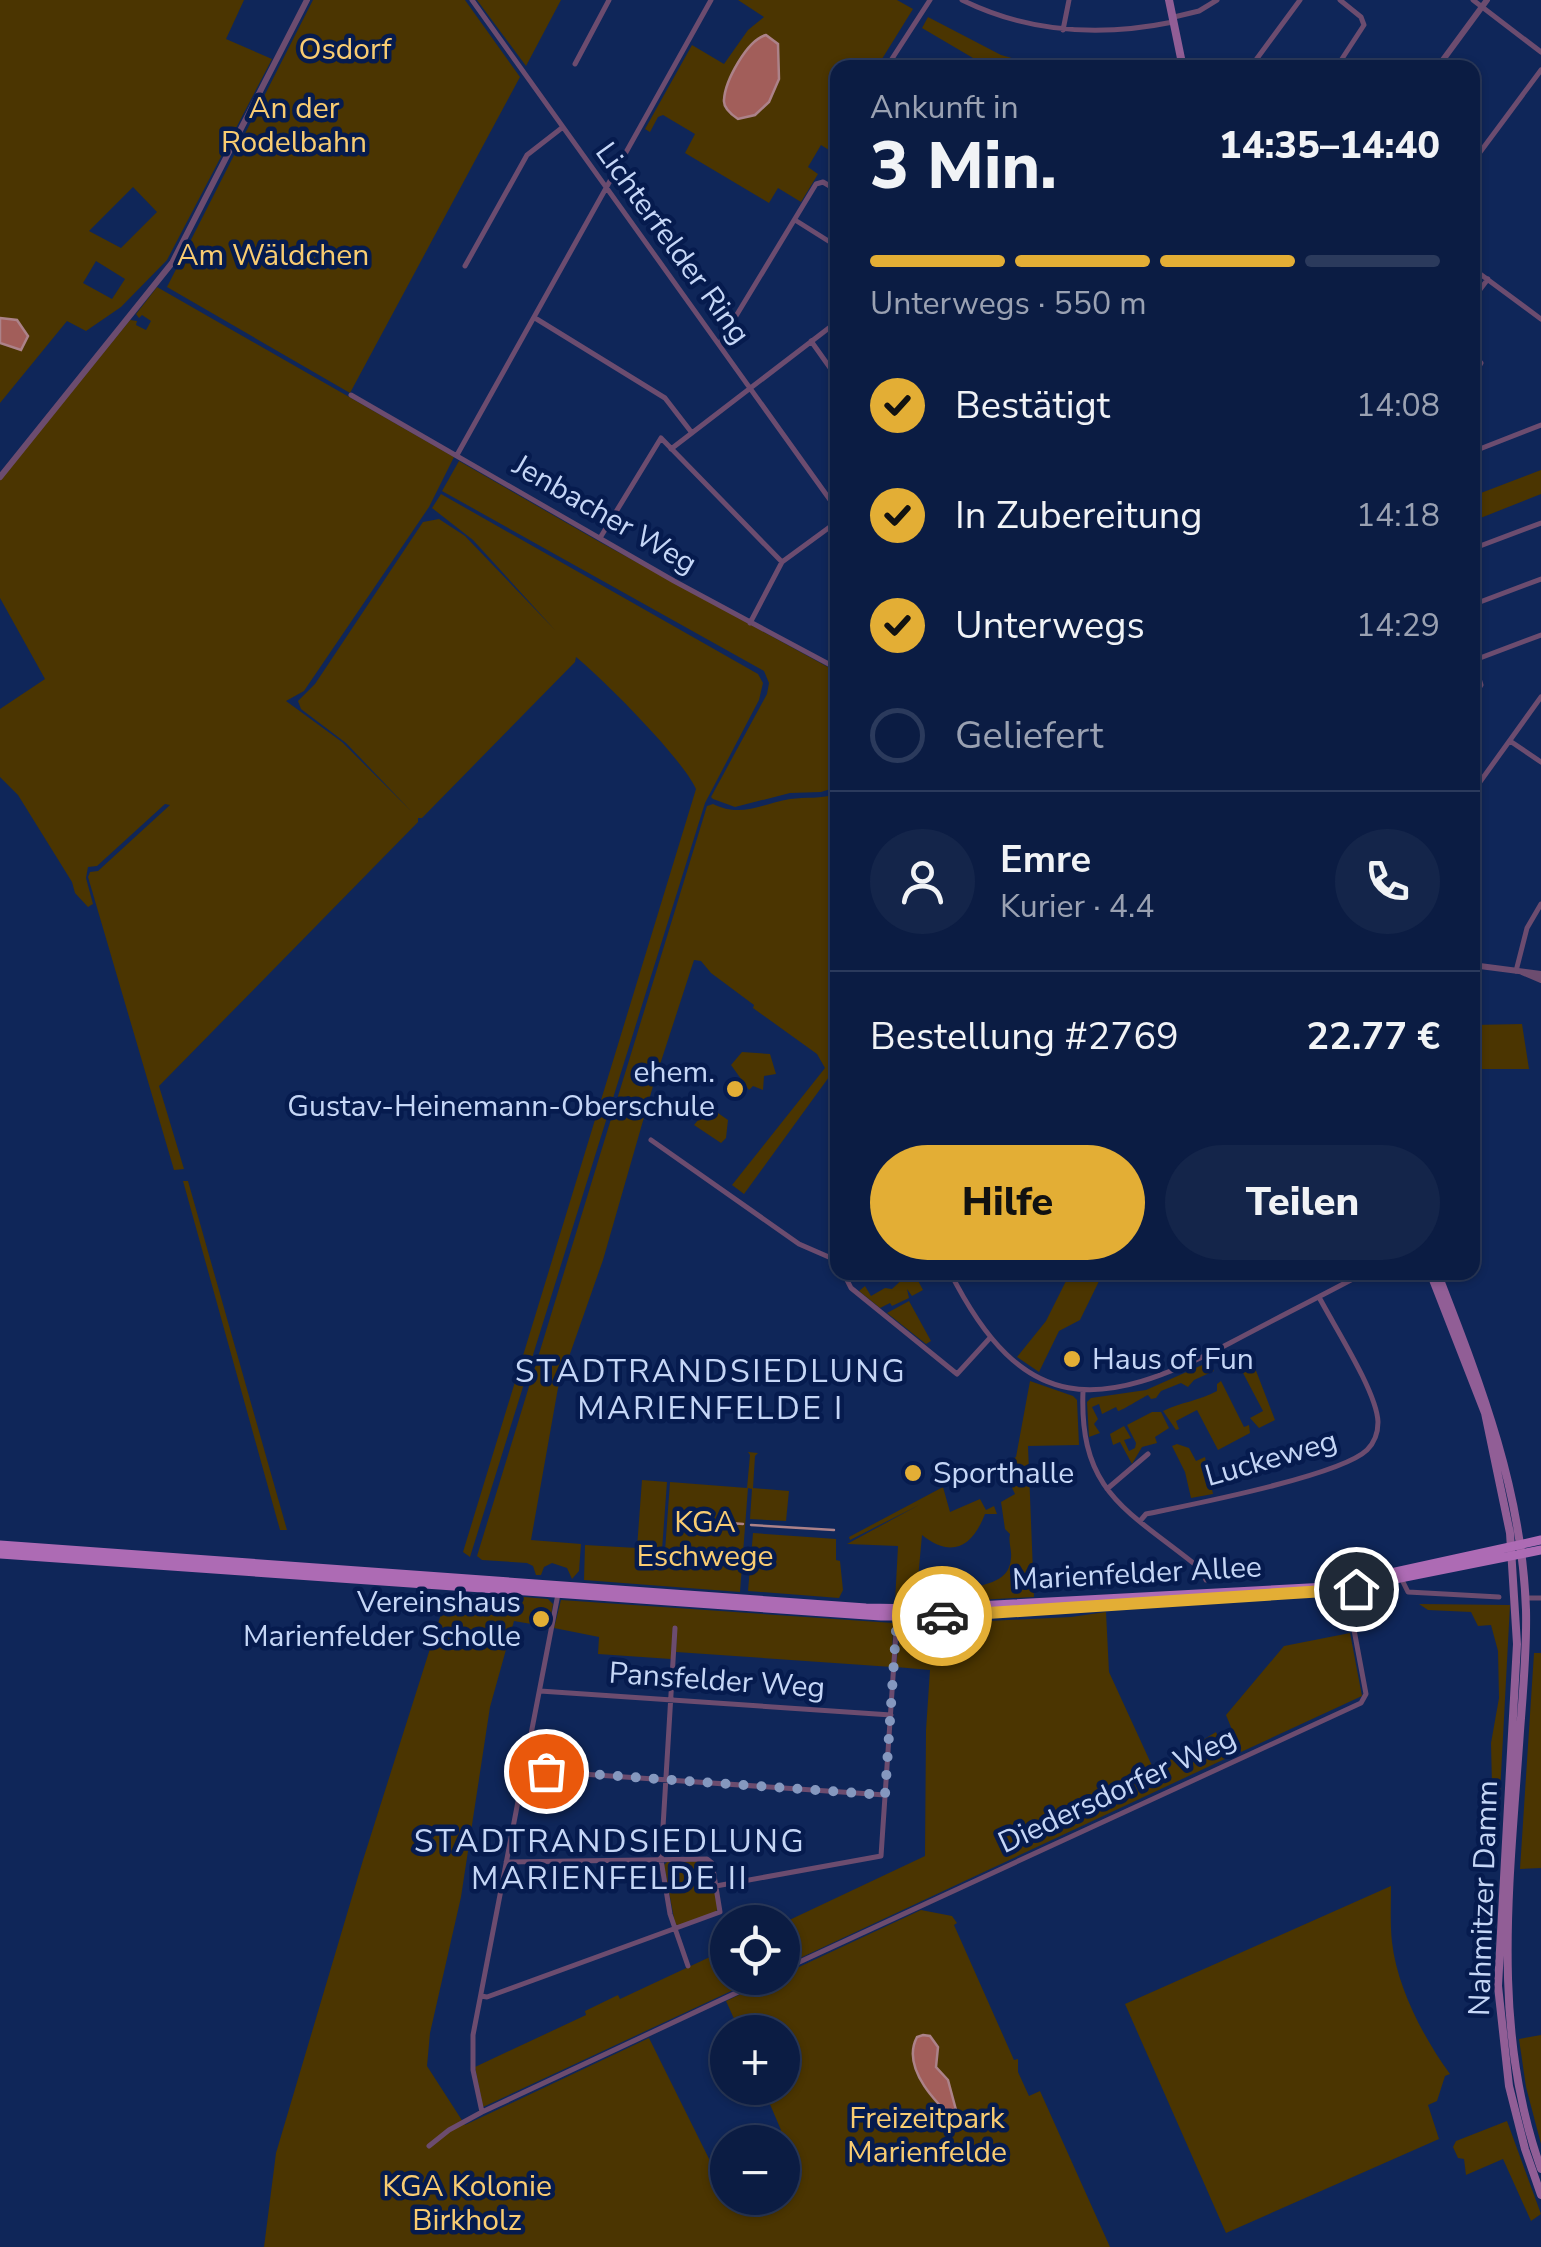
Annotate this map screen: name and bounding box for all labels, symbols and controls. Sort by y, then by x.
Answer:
park label: Osdorf [298,29,393,70]
text: Ankunft in [870,86,1019,129]
park label: An der Rodelbahn [221,88,367,163]
text: 14:35–14:40 [1219,120,1440,171]
text: 3 Min. [870,122,1057,211]
street label: Lichterfelder Ring [586,134,760,352]
park label: Am Wäldchen [177,235,369,276]
text: Unterwegs · 550 m [870,282,1147,325]
icon: check [870,378,925,433]
text: Bestätigt [955,380,1110,431]
text: 14:08 [1356,384,1440,427]
street label: Jenbacher Weg [504,445,704,584]
icon: check [870,488,925,543]
text: In Zubereitung [955,490,1203,541]
text: 14:18 [1356,494,1440,537]
icon: check [870,598,925,653]
text: Unterwegs [955,600,1145,651]
text: 14:29 [1356,604,1440,647]
text: Geliefert [955,710,1103,761]
button: person [870,829,975,934]
button: phone [1335,829,1440,934]
text: Emre [1000,834,1091,885]
text: Kurier · 4.4 [1000,885,1154,928]
text: Bestellung #2769 [870,1011,1179,1062]
text: 22.77 € [1306,1011,1440,1062]
place label: ehem. Gustav-Heinemann-Oberschule [287,1052,715,1127]
marker: ehem. Gustav-Heinemann-Oberschule [724,1078,746,1100]
button: Hilfe [870,1145,1145,1260]
button: Teilen [1165,1145,1440,1260]
place label: Haus of Fun [1092,1339,1254,1380]
marker: Haus of Fun [1061,1348,1083,1370]
district label: STADTRANDSIEDLUNG MARIENFELDE I [515,1350,907,1430]
street label: Luckeweg [1200,1420,1342,1497]
place label: Sporthalle [933,1453,1074,1494]
marker: Sporthalle [902,1462,924,1484]
park label: KGA Eschwege [637,1502,773,1577]
street label: Marienfelder Allee [1011,1546,1263,1601]
pin [1314,1547,1399,1632]
icon: home [1329,1562,1384,1617]
courier [892,1566,992,1666]
place label: Vereinshaus Marienfelder Scholle [243,1582,521,1657]
icon: car [915,1589,970,1644]
marker: Vereinshaus Marienfelder Scholle [530,1608,552,1630]
street label: Pansfelder Weg [607,1652,826,1709]
street label: Diedersdorfer Weg [992,1717,1243,1864]
pin [504,1729,589,1814]
icon: bag [519,1744,574,1799]
street label: Nahmitzer Damm [1459,1779,1508,2017]
district label: STADTRANDSIEDLUNG MARIENFELDE II [414,1820,806,1900]
map controls [710,1905,800,2215]
button: locate [710,1905,800,1995]
button: + [710,2015,800,2105]
park label: Freizeitpark Marienfelde [847,2098,1007,2173]
button: − [710,2125,800,2215]
park label: KGA Kolonie Birkholz [382,2166,552,2241]

